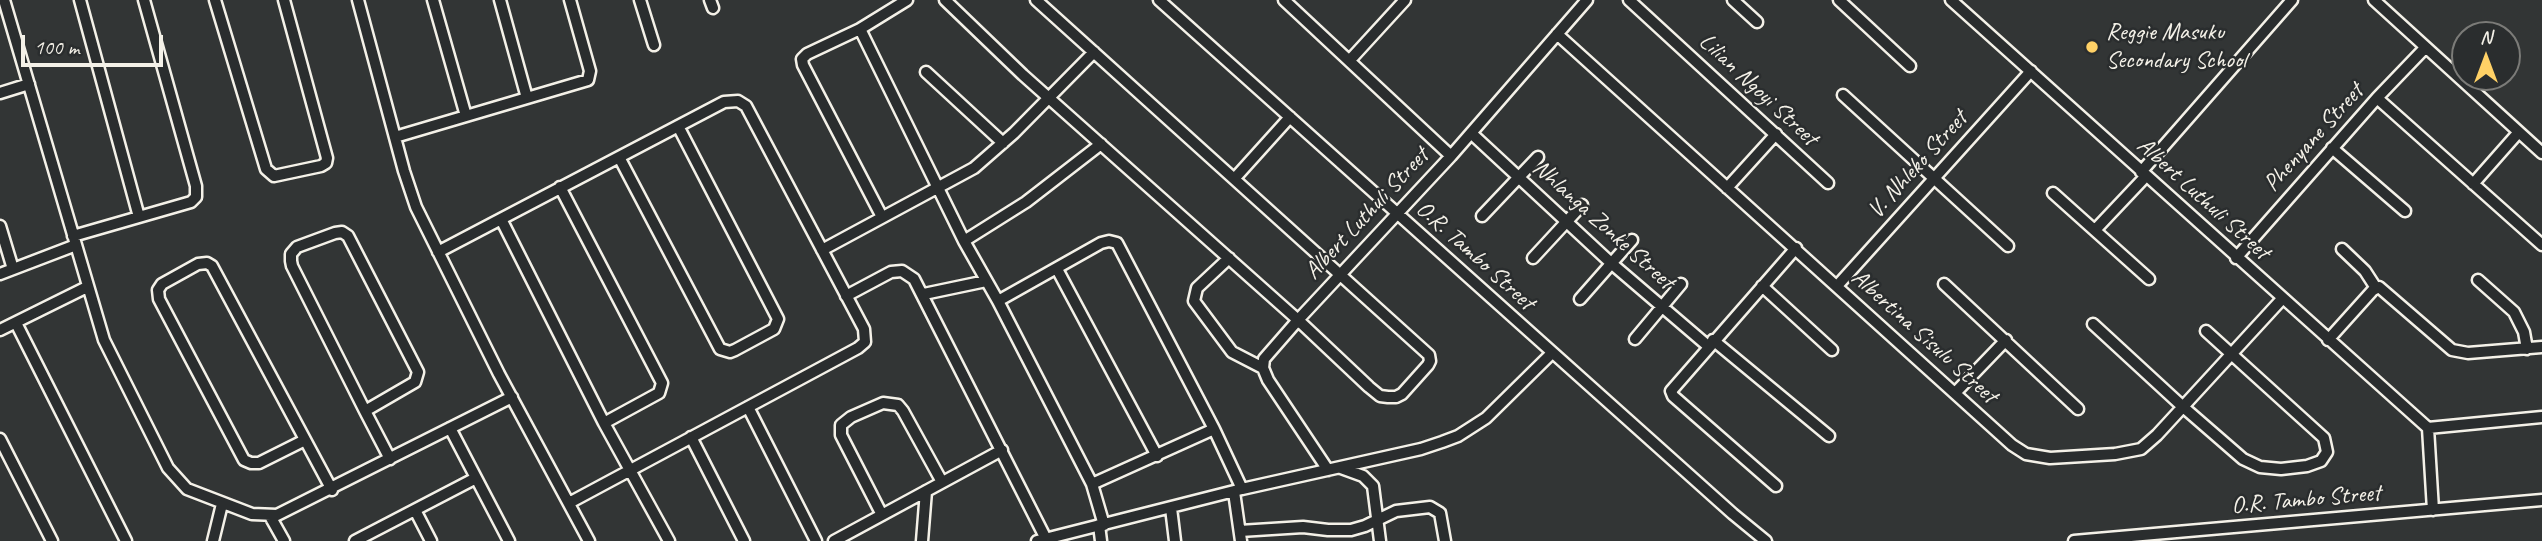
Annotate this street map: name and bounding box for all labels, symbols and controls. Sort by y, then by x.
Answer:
place label: Reggie Masuku Secondary School [2106,19,2246,75]
scale bar [24,21,166,65]
north arrow [2451,21,2521,91]
text: N [2480,25,2492,49]
street label: Lilian Ngoyi Street [1692,28,1824,152]
text: 100 m [34,34,79,60]
marker: Reggie Masuku Secondary School [2084,39,2100,55]
street label: Phenyane Street [2258,78,2370,198]
street label: V. Nhleko Street [1862,105,1974,225]
street label: Albert Luthuli Street [2130,132,2276,266]
street label: Albert Luthuli Street [1299,142,1435,286]
street label: Nhlanga Zonke Street [1526,154,1680,296]
street label: O.R. Tambo Street [1410,195,1540,317]
street label: Albertina Sisulu Street [1845,264,2003,410]
street label: O.R. Tambo Street [2230,479,2382,521]

